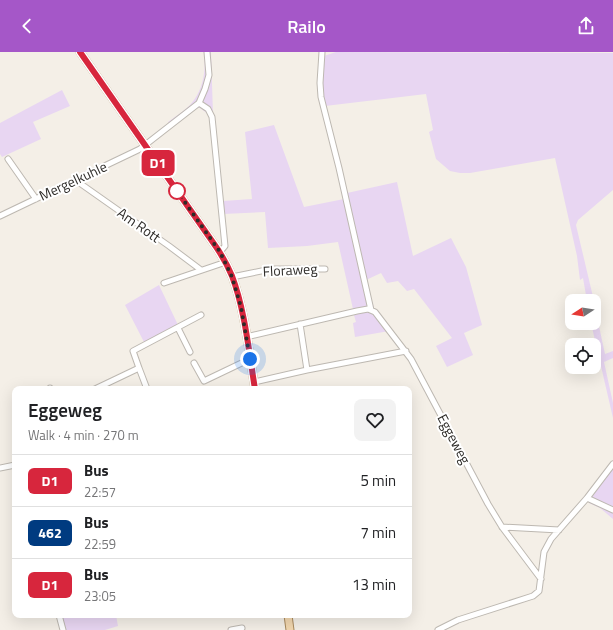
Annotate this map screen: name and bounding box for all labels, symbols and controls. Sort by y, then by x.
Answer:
text: Railo [287,13,326,40]
icon: back [16,15,38,37]
icon: share [575,15,597,37]
line badge: D1 [140,150,176,176]
text: D1 [150,152,166,173]
street label: Mergelkuhle [35,156,110,205]
unlabelled marker [168,182,186,200]
street label: Am Rott [113,202,165,247]
street label: Floraweg [262,258,318,281]
north arrow [565,294,601,330]
map controls [565,294,601,374]
button: locate [565,338,601,374]
your location [240,349,260,369]
text: Eggeweg [28,395,102,424]
button: heart [354,399,396,441]
street label: Eggeweg [433,410,476,467]
text: Walk · 4 min · 270 m [28,425,139,445]
text: Bus [84,459,109,482]
text: 5 min [360,469,396,492]
text: D1 [42,470,58,491]
text: 22:57 [84,482,116,502]
text: Bus [84,511,109,534]
text: 7 min [360,521,396,544]
text: 462 [38,522,62,543]
text: 22:59 [84,534,116,554]
text: Bus [84,563,109,586]
text: 13 min [352,573,396,596]
text: D1 [42,574,58,595]
text: 23:05 [84,586,116,606]

